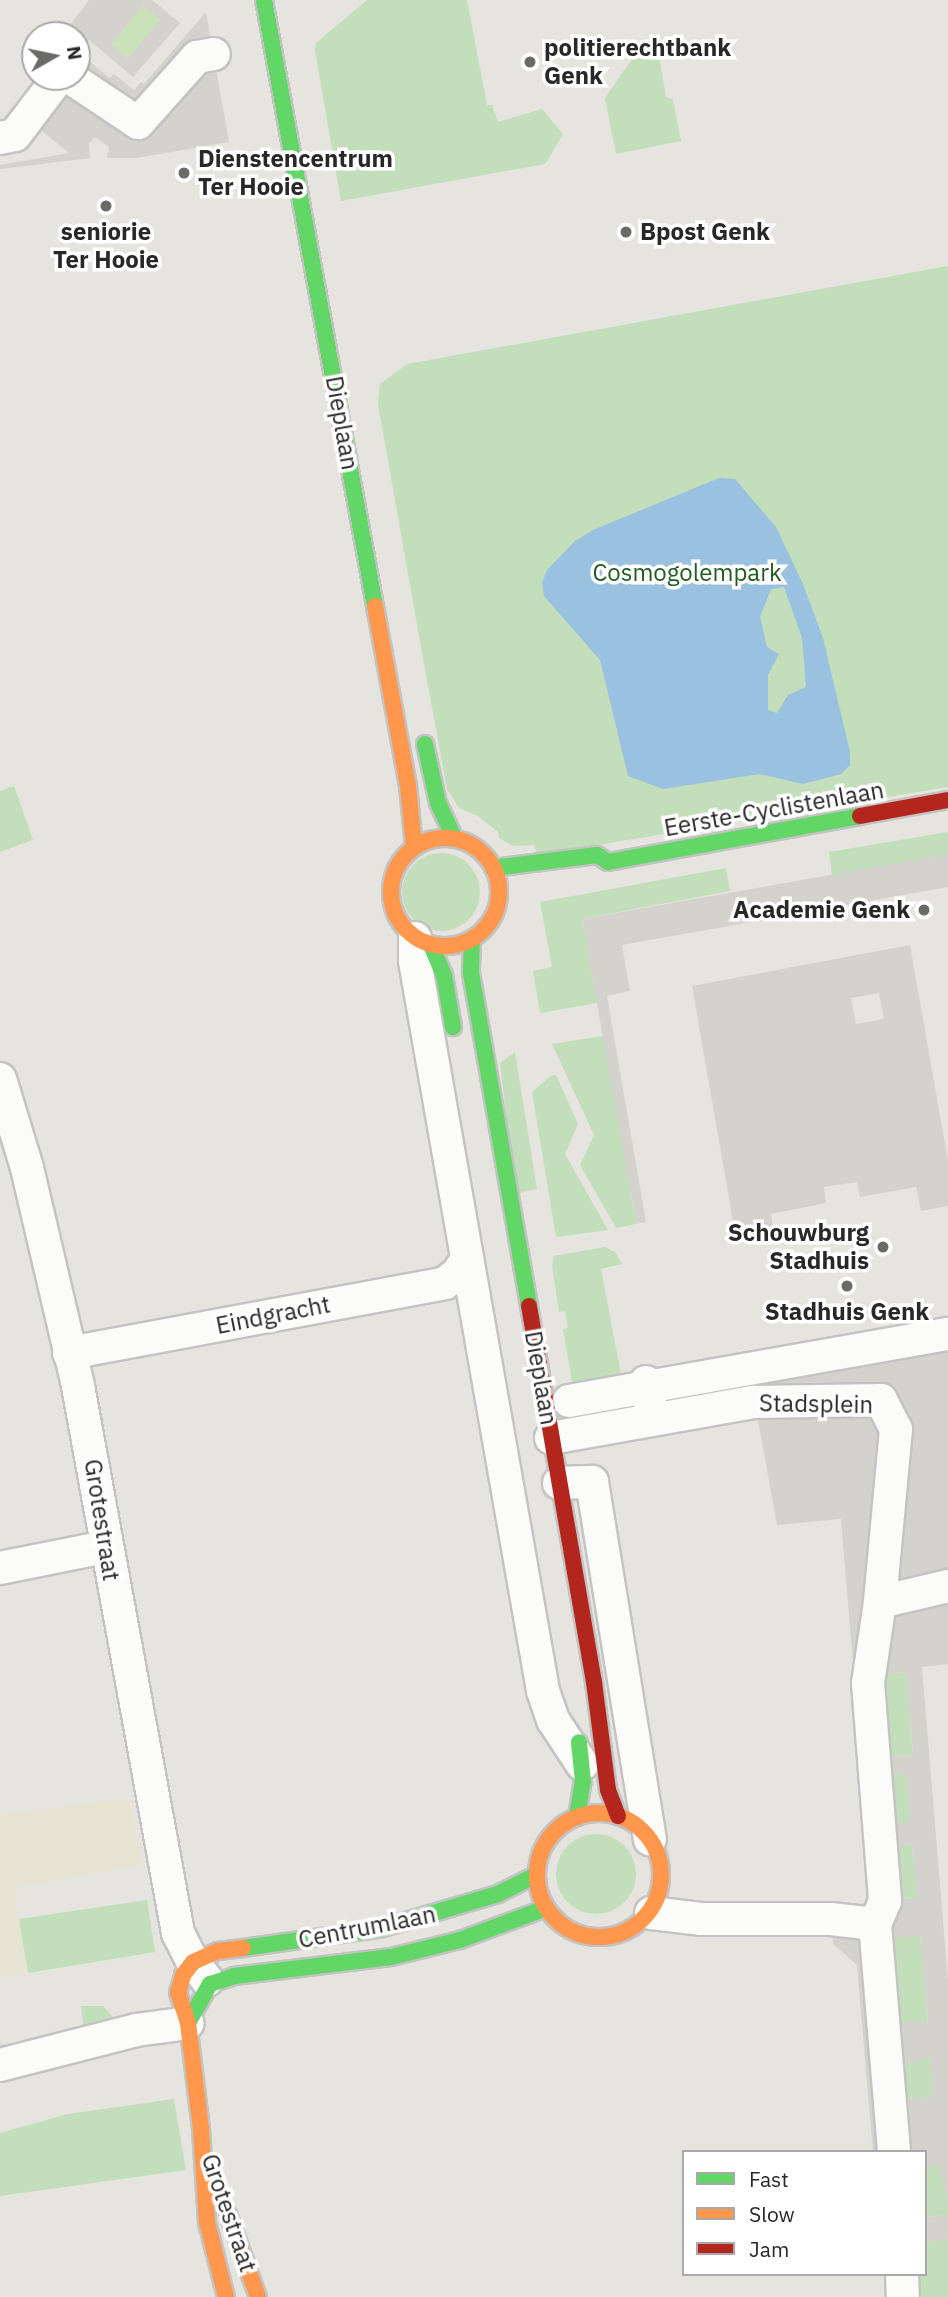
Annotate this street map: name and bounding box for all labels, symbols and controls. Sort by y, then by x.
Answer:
north arrow [21,21,91,91]
place label: politierechtbank Genk [544,34,731,90]
text: N [62,44,88,62]
marker: politierechtbank Genk [522,54,538,70]
place label: Dienstencentrum Ter Hooie [198,145,393,201]
marker: Dienstencentrum Ter Hooie [176,165,192,181]
marker: seniorie Ter Hooie [98,198,114,214]
place label: seniorie Ter Hooie [53,218,159,274]
place label: Bpost Genk [640,218,770,246]
marker: Bpost Genk [618,224,634,240]
street label: Dieplaan [320,374,364,472]
park label: Cosmogolempark [592,559,782,587]
street label: Eerste-Cyclistenlaan [662,775,886,843]
place label: Academie Genk [733,896,910,924]
marker: Academie Genk [916,902,932,918]
place label: Schouwburg Stadhuis [728,1219,869,1275]
marker: Schouwburg Stadhuis [875,1239,891,1255]
marker: Stadhuis Genk [839,1278,855,1294]
street label: Eindgracht [213,1290,333,1340]
place label: Stadhuis Genk [765,1298,929,1326]
street label: Dieplaan [519,1329,563,1427]
street label: Stadsplein [759,1389,873,1419]
street label: Grotestraat [78,1457,126,1583]
street label: Centrumlaan [296,1900,438,1954]
street label: Grotestraat [195,2150,263,2276]
legend [682,2150,927,2276]
text: Fast [749,2165,789,2193]
text: Slow [749,2200,795,2228]
text: Jam [749,2235,789,2263]

